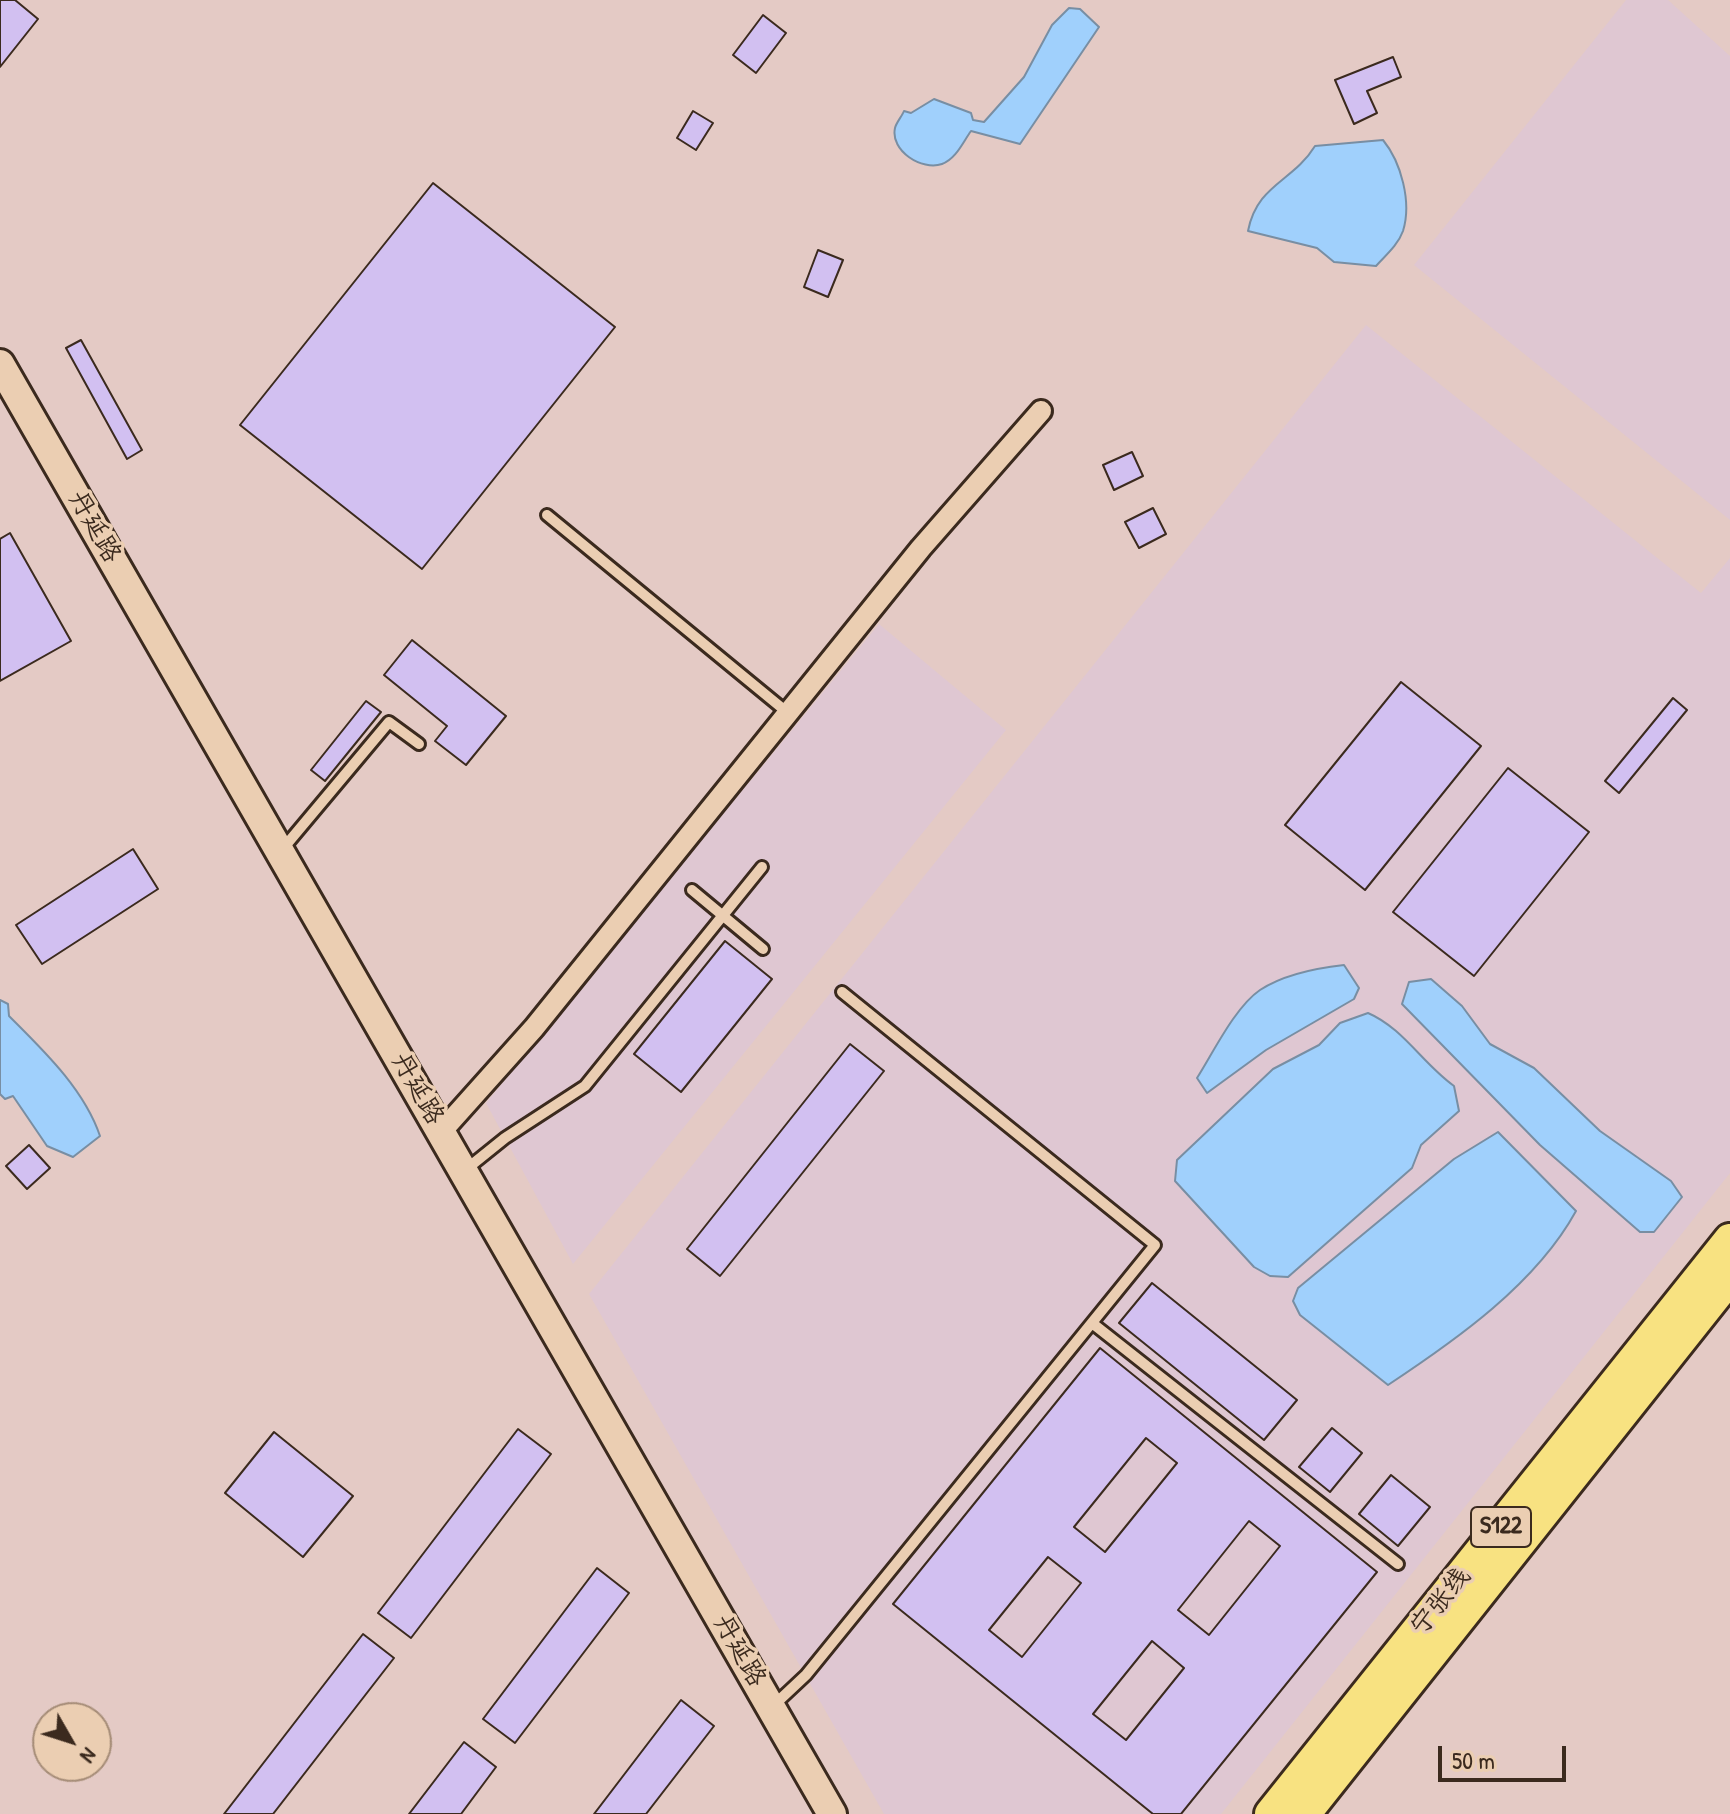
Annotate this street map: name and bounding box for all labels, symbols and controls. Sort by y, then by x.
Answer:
street label: 丹延路 [61,485,127,569]
street label: 丹延路 [384,1047,450,1131]
road number: S122 [1471,1507,1531,1547]
street label: 宁张线 [1404,1562,1478,1642]
street label: 丹延路 [706,1609,772,1693]
north arrow [32,1702,112,1782]
scale bar [1442,1730,1570,1780]
text: N [74,1742,104,1770]
text: 50 m [1452,1744,1495,1776]

